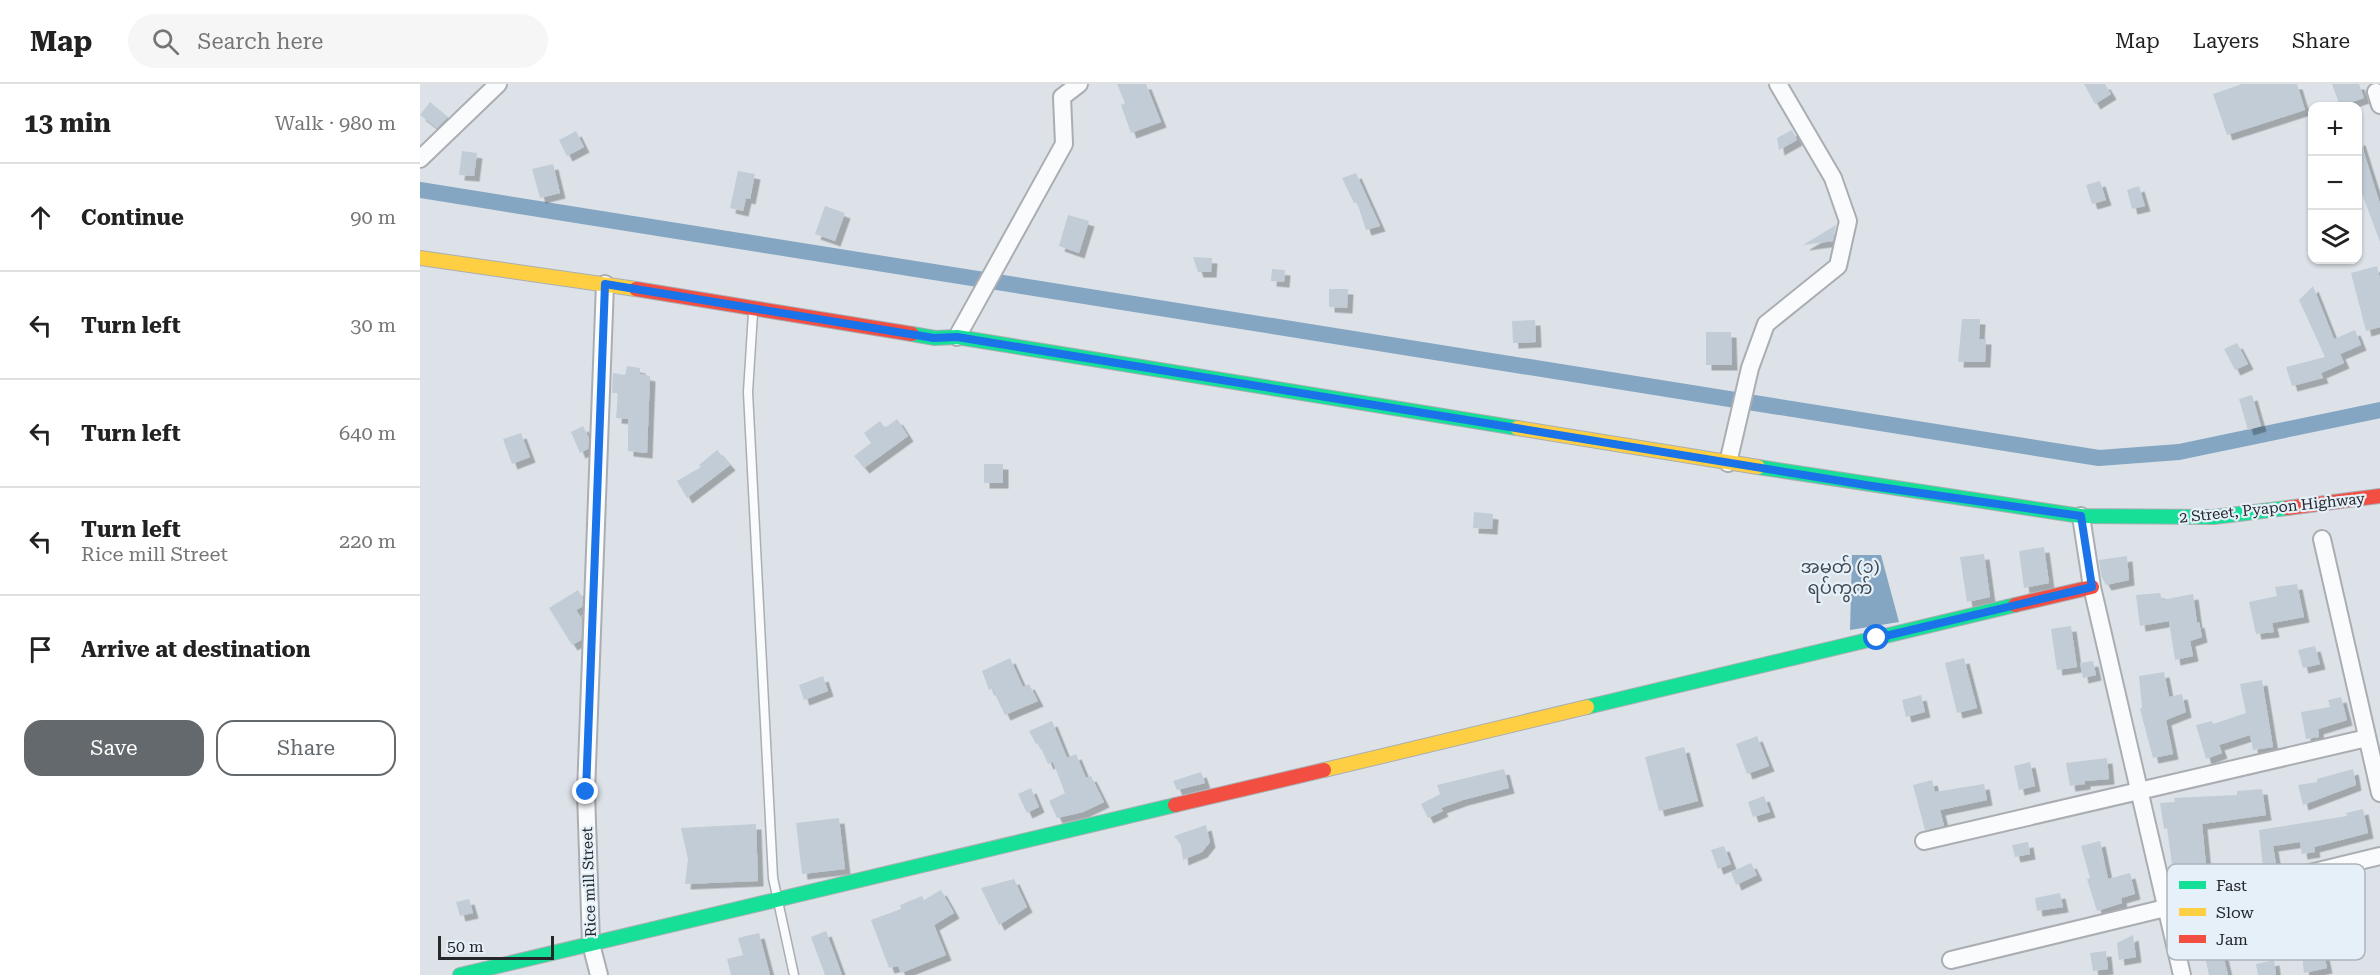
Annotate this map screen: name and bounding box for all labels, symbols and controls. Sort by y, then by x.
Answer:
search box [128,14,548,68]
text: Map [30,25,92,58]
icon: search [149,25,182,58]
text: Search here [197,29,323,54]
text: Map [2115,29,2160,53]
text: Layers [2193,29,2259,53]
text: Share [2292,29,2350,53]
map controls [2308,102,2362,264]
button: + [2308,102,2362,156]
text: 13 min [24,108,111,138]
text: Walk · 980 m [275,111,396,135]
button: − [2308,156,2362,210]
icon: ahead [24,201,57,234]
text: Continue [81,205,184,230]
text: 90 m [350,205,396,229]
button: layers [2308,210,2362,264]
icon: left [24,309,57,342]
text: Turn left [81,313,181,338]
text: 30 m [350,313,396,337]
icon: left [24,417,57,450]
text: Turn left [81,421,181,446]
text: 640 m [339,421,396,445]
street label: 2 Street, Pyapon Highway [2178,489,2366,527]
text: Turn left [81,517,181,542]
icon: left [24,525,57,558]
text: 220 m [339,529,396,553]
text: Rice mill Street [81,542,228,566]
district label: အမှတ် (၁) ရပ်ကွက် [1800,554,1880,603]
route start [1863,624,1889,650]
icon: arrive [24,633,57,666]
text: Arrive at destination [81,637,310,662]
button: Save [24,720,204,776]
button: Share [216,720,396,776]
route end [572,778,598,804]
street label: Rice mill Street [578,826,600,937]
legend [2167,864,2365,960]
text: Fast [2216,876,2247,895]
text: Slow [2216,903,2254,922]
text: Jam [2216,930,2248,949]
scale bar [438,933,554,960]
text: 50 m [447,937,484,956]

